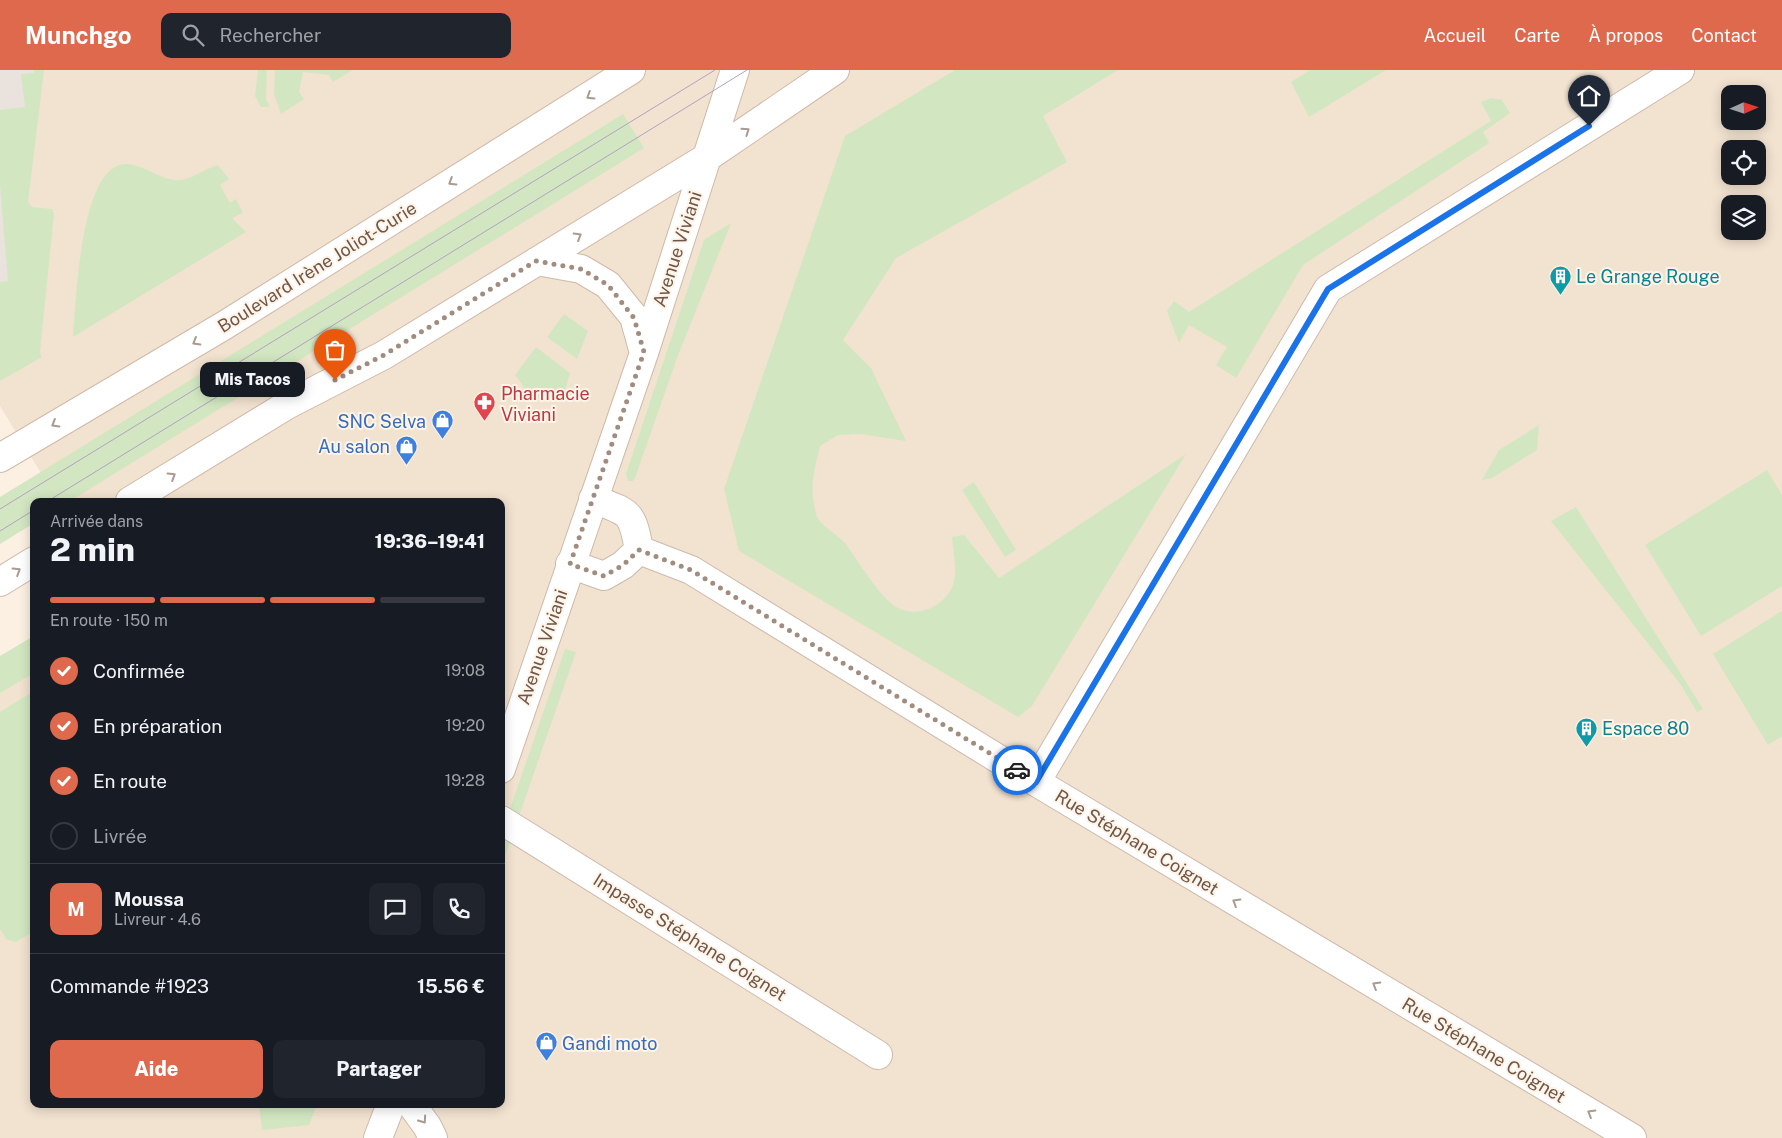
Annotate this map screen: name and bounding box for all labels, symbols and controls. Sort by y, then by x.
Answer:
search box [161,13,511,58]
text: Munchgo [25,21,131,49]
icon: search [179,21,207,49]
text: Rechercher [219,24,321,46]
text: Accueil [1424,25,1486,46]
text: Carte [1514,25,1560,46]
text: À propos [1588,25,1663,46]
text: Contact [1691,25,1757,46]
pin [1568,75,1610,126]
icon: home [1575,82,1603,110]
north arrow [1721,85,1766,130]
map controls [1721,85,1766,240]
one-way arrow [586,90,596,99]
one-way arrow [740,128,750,137]
button: locate [1721,140,1766,185]
one-way arrow [449,176,458,186]
street label: Avenue Viviani [648,188,706,310]
button: layers [1721,195,1766,240]
street label: Boulevard Irène Joliot-Curie [214,197,420,337]
one-way arrow [573,233,582,242]
building icon: Le Grange Rouge [1548,264,1572,295]
place label: Le Grange Rouge [1576,266,1720,287]
pin [314,329,356,380]
one-way arrow [192,336,201,346]
icon: bag [321,336,349,364]
callout: Mis Tacos [200,362,305,398]
text: Mis Tacos [214,370,291,389]
place label: Pharmacie Viviani [501,383,590,425]
pharmacy icon: Pharmacie Viviani [473,391,497,422]
shop icon: SNC Selva [430,409,454,440]
place label: SNC Selva [337,411,426,432]
one-way arrow [52,418,61,428]
shop icon: Au salon [394,434,418,465]
place label: Au salon [318,436,390,457]
one-way arrow [166,472,175,482]
text: Arrivée dans [50,512,143,531]
text: 19:36–19:41 [375,530,485,552]
text: 2 min [50,531,135,568]
one-way arrow [11,568,20,578]
street label: Avenue Viviani [512,587,572,707]
text: En route · 150 m [50,611,168,630]
icon: check [50,657,78,685]
text: Confirmée [93,660,185,682]
text: 19:08 [445,661,485,680]
icon: check [50,712,78,740]
text: En préparation [93,715,222,737]
text: 19:20 [445,716,485,735]
building icon: Espace 80 [1574,716,1598,747]
place label: Espace 80 [1602,718,1689,739]
courier [992,745,1042,795]
icon: car [1003,756,1031,784]
icon: check [50,767,78,795]
text: En route [93,770,167,792]
text: 19:28 [445,771,485,790]
street label: Rue Stéphane Coignet [1052,785,1222,899]
text: Livrée [93,825,147,847]
street label: Impasse Stéphane Coignet [590,869,790,1005]
button: chat [369,883,421,935]
button: phone [433,883,485,935]
text: Moussa [114,888,184,910]
text: M [67,898,85,920]
one-way arrow [1233,898,1242,908]
text: Livreur · 4.6 [114,910,201,929]
text: Commande #1923 [50,975,209,997]
text: 15.56 € [417,975,485,997]
one-way arrow [1372,981,1381,991]
street label: Rue Stéphane Coignet [1399,993,1569,1107]
shop icon: Gandi moto [534,1031,558,1062]
place label: Gandi moto [562,1033,658,1054]
button: Aide [50,1040,263,1098]
button: Partager [273,1040,485,1098]
one-way arrow [1587,1109,1596,1119]
one-way arrow [417,1114,426,1124]

